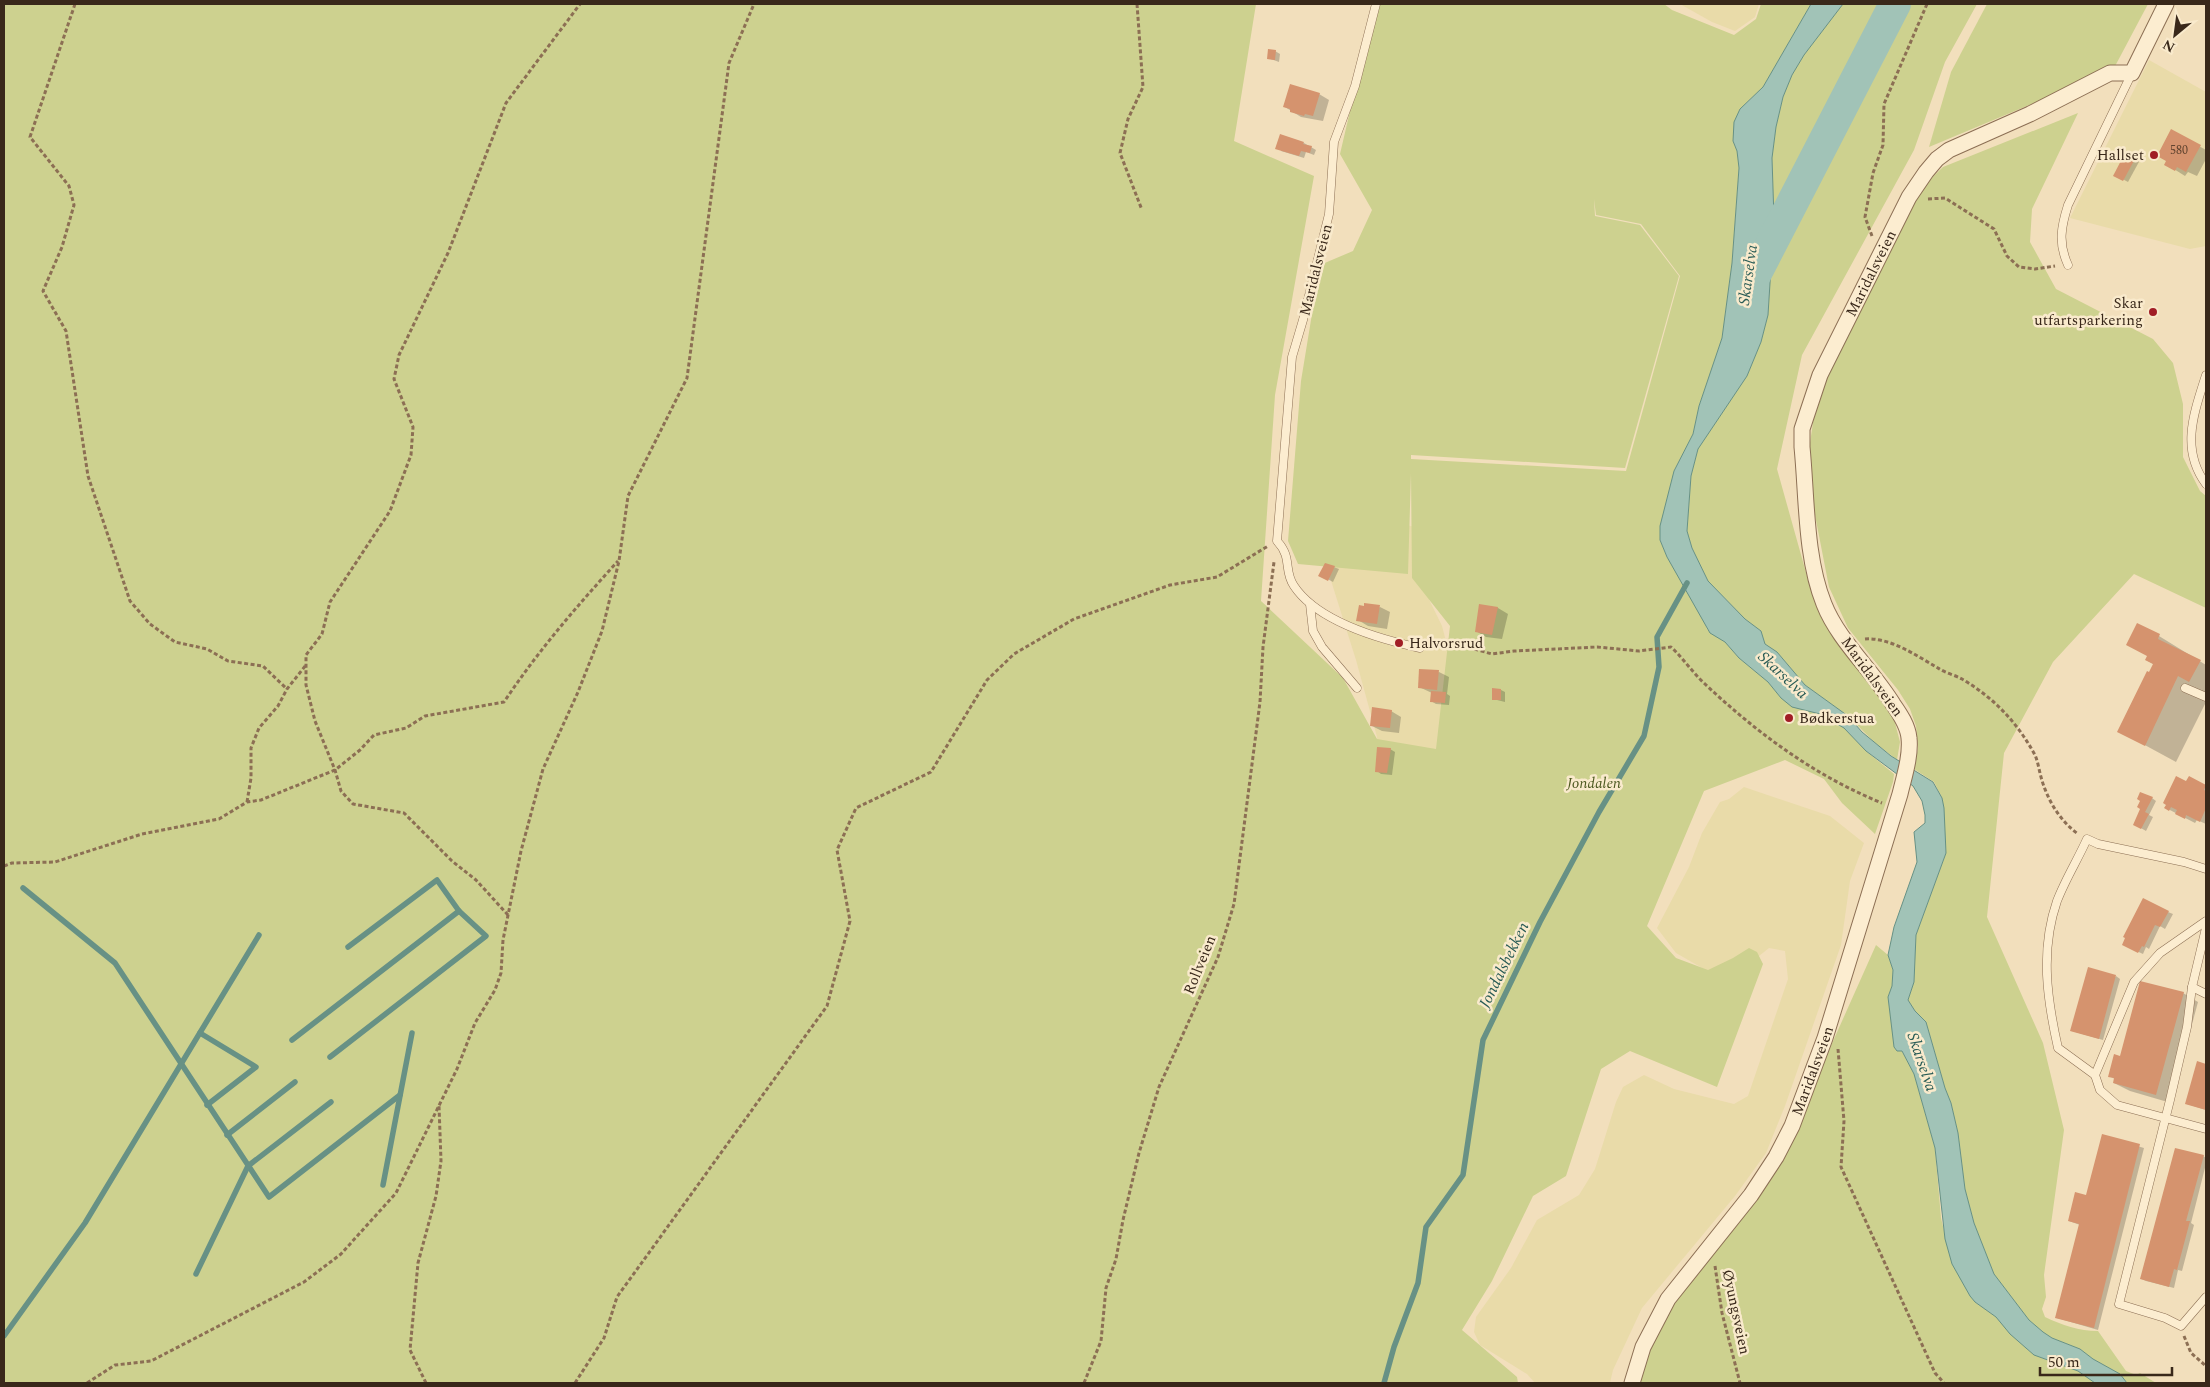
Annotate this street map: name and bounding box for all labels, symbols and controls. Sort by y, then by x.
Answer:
north arrow [2150,10,2200,60]
text: N [2159,34,2179,58]
house number: 580 [2170,141,2188,160]
place label: Hallset [2097,144,2144,167]
marker: Hallset [2148,149,2160,161]
street label: Maridalsveien [1293,221,1339,318]
street label: Maridalsveien [1840,226,1902,321]
water label: Skarselva [1732,243,1764,307]
place label: Skar utfartsparkering [2034,292,2143,332]
marker: Skar utfartsparkering [2147,306,2159,318]
place label: Halvorsrud [1409,632,1483,655]
street label: Maridalsveien [1835,632,1909,722]
marker: Halvorsrud [1393,637,1405,649]
water label: Skarselva [1753,645,1813,705]
place label: Bødkerstua [1799,707,1875,730]
marker: Bødkerstua [1783,712,1795,724]
park label: Jondalen [1566,772,1621,795]
water label: Jondalsbekken [1472,917,1535,1013]
street label: Rollveien [1178,932,1222,998]
street label: Maridalsveien [1785,1023,1840,1119]
water label: Skarselva [1901,1029,1943,1095]
street label: Øyungsveien [1716,1267,1756,1357]
scale bar [2040,1344,2172,1376]
text: 50 m [2048,1351,2080,1374]

